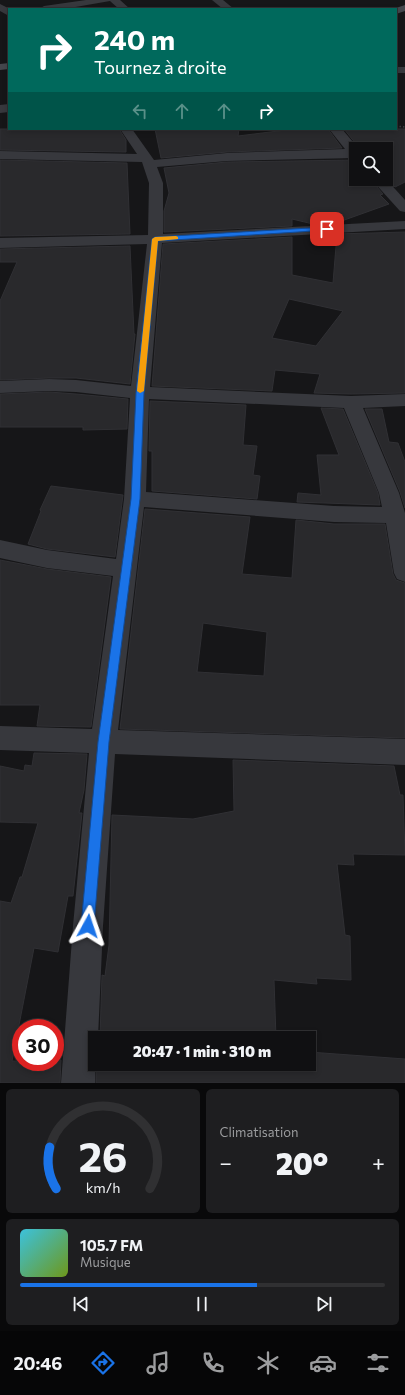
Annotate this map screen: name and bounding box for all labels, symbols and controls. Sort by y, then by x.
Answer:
text: 240 m [94,22,175,56]
icon: right [28,24,80,76]
text: Tournez à droite [94,56,227,78]
icon: left [129,100,151,122]
icon: ahead [171,100,193,122]
icon: ahead [213,100,235,122]
icon: right [255,100,277,122]
map controls [349,142,393,186]
button: search [349,142,393,186]
pin [310,212,344,246]
icon: arrive [316,218,338,240]
position arrow [67,905,109,947]
speed limit sign: 30 [12,1019,64,1071]
text: 20:47 · 1 min · 310 m [133,1042,271,1060]
text: Climatisation [220,1124,298,1140]
text: 26 [78,1130,127,1181]
text: 20° [276,1144,328,1181]
text: − [220,1149,232,1176]
text: + [372,1149,385,1176]
text: km/h [85,1178,120,1196]
text: 105.7 FM [80,1236,143,1254]
text: Musique [80,1254,131,1270]
icon: previous [70,1293,92,1315]
icon: pause [191,1293,213,1315]
icon: next [313,1293,335,1315]
icon: directions [89,1349,117,1377]
icon: music [144,1349,172,1377]
icon: phone [199,1349,227,1377]
icon: climate [254,1349,282,1377]
icon: car [309,1349,337,1377]
icon: filters [364,1349,392,1377]
text: 20:46 [13,1352,62,1374]

